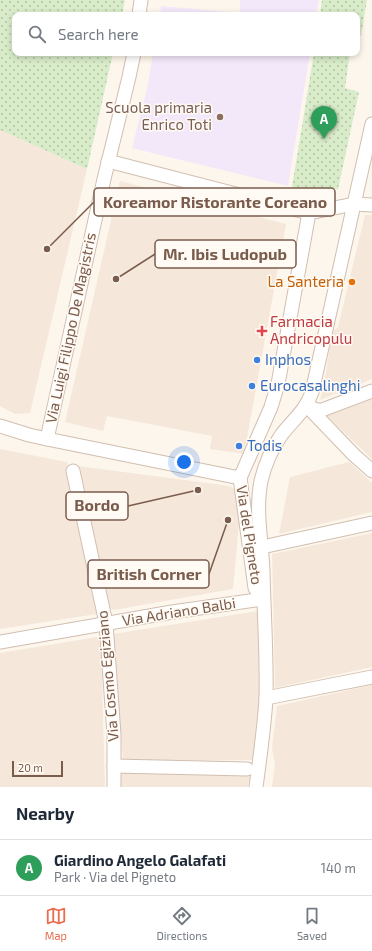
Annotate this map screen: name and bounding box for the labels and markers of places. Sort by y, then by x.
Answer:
place label: Scuola primaria Enrico Toti [105,98,212,133]
pin: A [311,106,337,139]
marker: Scuola primaria Enrico Toti [215,112,225,122]
callout: Koreamor Ristorante Coreano [94,188,335,216]
callout: Mr. Ibis Ludopub [155,240,296,268]
place label: La Santeria [268,272,344,290]
marker: La Santeria [347,277,357,287]
place label: Farmacia Andricopulu [270,312,352,347]
marker: Farmacia Andricopulu [257,326,267,336]
place label: Inphos [265,350,311,368]
marker: Inphos [252,355,262,365]
place label: Eurocasalinghi [260,376,360,394]
marker: Eurocasalinghi [247,381,257,391]
place label: Todis [247,436,283,454]
marker: Todis [234,441,244,451]
callout: Bordo [66,492,128,520]
callout: British Corner [88,560,209,588]

